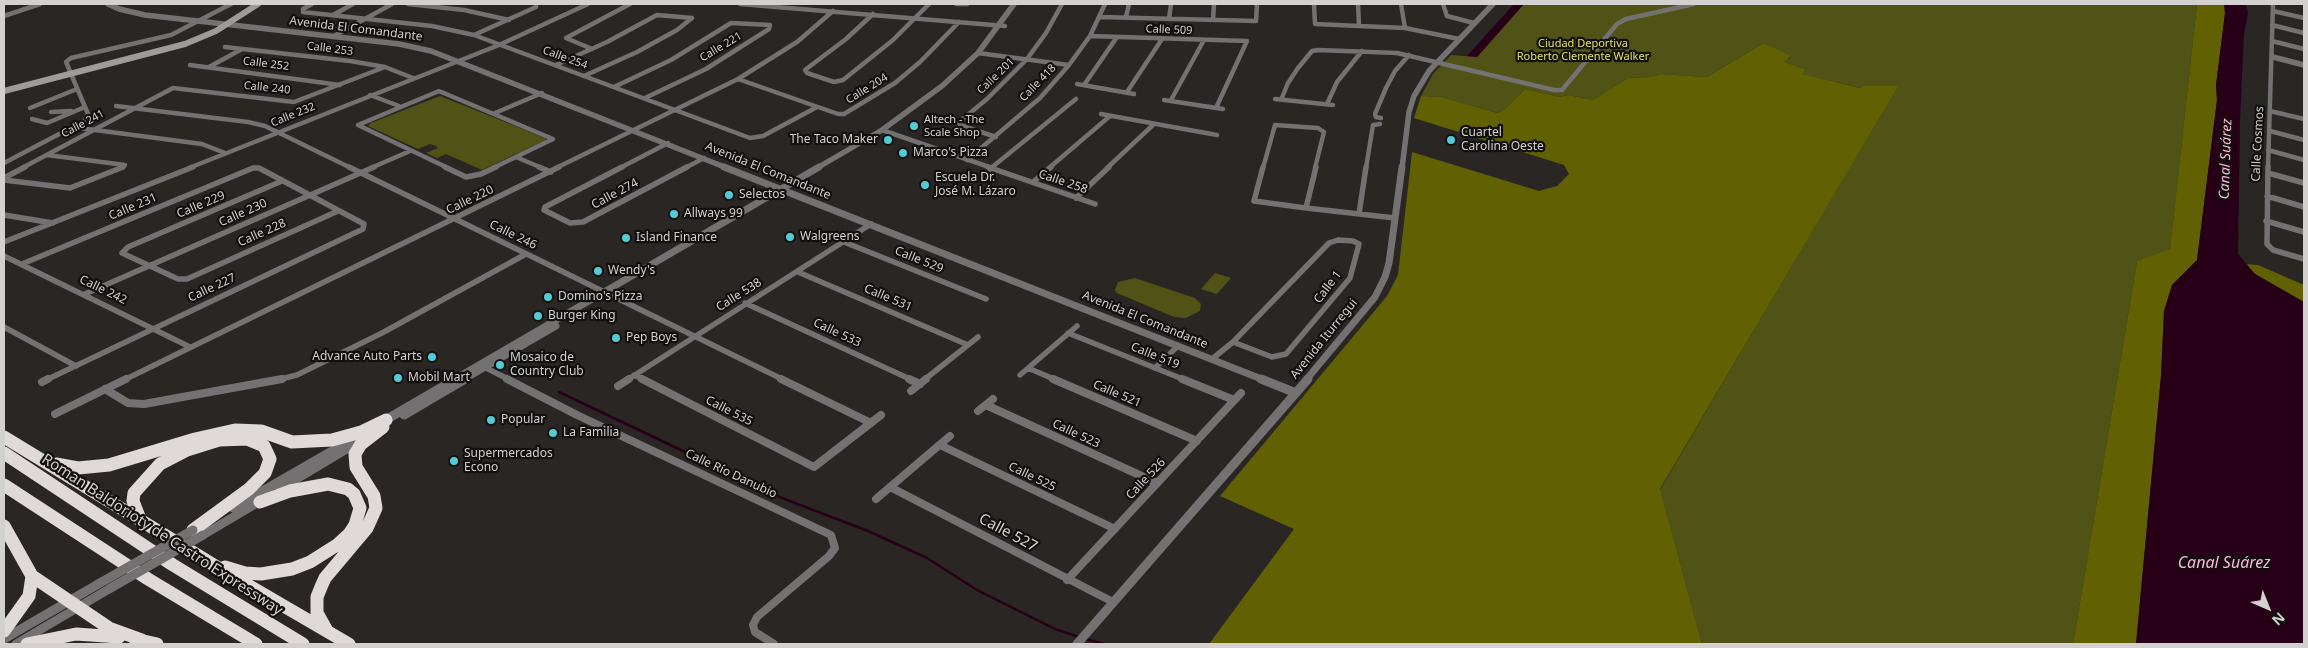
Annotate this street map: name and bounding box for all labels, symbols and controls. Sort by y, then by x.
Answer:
street label: Avenida El Comandante [289,14,423,44]
street label: Calle 509 [1145,23,1193,37]
street label: Calle 221 [698,29,744,65]
park label: Ciudad Deportiva Roberto Clemente Walker [1517,37,1649,63]
street label: Calle 253 [306,40,354,58]
street label: Calle 254 [541,44,589,72]
street label: Calle 252 [242,55,290,73]
street label: Calle 201 [975,55,1017,97]
street label: Calle 418 [1017,62,1059,104]
street label: Calle 204 [844,71,890,107]
street label: Calle 240 [243,79,291,97]
street label: Calle 232 [269,100,317,130]
street label: Calle Cosmos [2249,106,2267,182]
street label: Calle 241 [59,107,107,141]
place label: Altech - The Scale Shop [924,113,984,139]
water label: Canal Suárez [2216,118,2236,200]
marker: Altech - The Scale Shop [908,120,920,132]
place label: Cuartel Carolina Oeste [1461,126,1544,154]
place label: The Taco Maker [790,133,878,147]
marker: The Taco Maker [882,134,894,146]
marker: Cuartel Carolina Oeste [1445,134,1457,146]
street label: Avenida El Comandante [703,139,833,203]
place label: Marco's Pizza [913,146,988,160]
marker: Marco's Pizza [897,147,909,159]
street label: Calle 258 [1037,167,1089,197]
place label: Escuela Dr. José M. Lázaro [935,171,1016,199]
street label: Calle 274 [589,176,641,212]
marker: Escuela Dr. José M. Lázaro [919,179,931,191]
street label: Calle 220 [444,182,496,218]
street label: Calle 229 [175,188,227,222]
place label: Selectos [739,188,785,202]
marker: Selectos [723,189,735,201]
street label: Calle 231 [107,190,159,224]
street label: Calle 230 [217,196,269,230]
place label: Allways 99 [684,207,743,221]
marker: Allways 99 [668,208,680,220]
street label: Calle 228 [236,216,288,250]
street label: Calle 246 [487,217,539,253]
place label: Walgreens [800,230,860,244]
place label: Island Finance [636,231,717,245]
marker: Walgreens [784,231,796,243]
marker: Island Finance [620,232,632,244]
street label: Calle 529 [893,244,945,276]
place label: Wendy's [608,264,655,278]
marker: Wendy's [592,265,604,277]
street label: Calle 1 [1311,268,1345,306]
street label: Calle 227 [186,271,238,305]
street label: Calle 242 [77,272,129,308]
street label: Calle 538 [714,275,764,315]
street label: Calle 531 [862,281,914,315]
street label: Avenida El Comandante [1080,288,1210,352]
place label: Domino's Pizza [558,290,642,304]
marker: Domino's Pizza [542,291,554,303]
street label: Avenida Iturregui [1287,296,1361,382]
place label: Burger King [548,309,616,323]
marker: Burger King [532,310,544,322]
street label: Calle 533 [811,316,863,350]
place label: Pep Boys [626,331,677,345]
marker: Pep Boys [610,332,622,344]
street label: Calle 519 [1129,340,1181,372]
place label: Advance Auto Parts [312,350,422,364]
marker: Advance Auto Parts [426,351,438,363]
place label: Mosaico de Country Club [510,351,584,379]
marker: Mosaico de Country Club [494,359,506,371]
place label: Mobil Mart [408,371,470,385]
marker: Mobil Mart [392,372,404,384]
street label: Calle 521 [1091,377,1143,411]
street label: Calle 535 [703,393,755,429]
place label: Popular [501,413,545,427]
marker: Popular [485,414,497,426]
street label: Calle 523 [1050,417,1102,451]
place label: La Familia [563,426,619,440]
marker: La Familia [547,427,559,439]
street label: Calle Río Danubio [683,446,779,502]
place label: Supermercados Econo [464,447,553,475]
street label: Roman Baldorioty de Castro Expressway [38,450,286,620]
marker: Supermercados Econo [448,455,460,467]
street label: Calle 526 [1123,455,1169,503]
street label: Calle 525 [1006,459,1058,495]
street label: Calle 527 [976,510,1040,556]
water label: Canal Suárez [2178,553,2270,573]
north arrow [2243,583,2293,633]
text: N [2268,608,2289,630]

